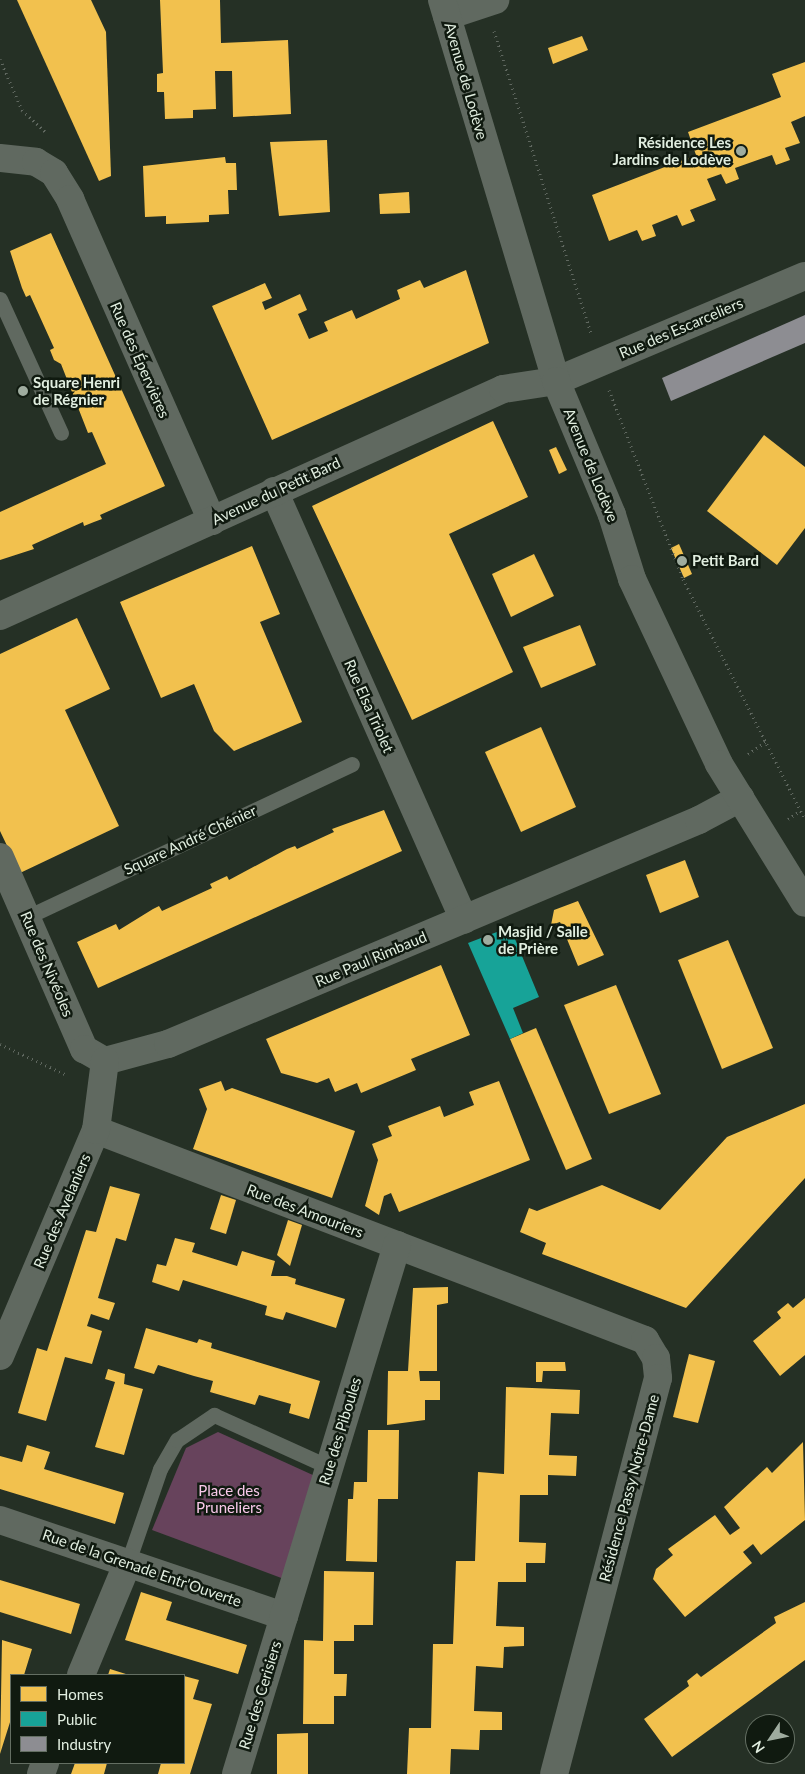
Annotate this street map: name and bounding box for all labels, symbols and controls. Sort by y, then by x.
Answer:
street label: Avenue de Lodève [441,20,491,142]
place label: Résidence Les Jardins de Lodève [613,133,731,168]
marker: Résidence Les Jardins de Lodève [735,145,747,157]
street label: Rue des Escarceliers [616,294,746,362]
street label: Rue des Épervières [106,299,174,421]
place label: Square Henri de Régnier [33,373,120,408]
marker: Square Henri de Régnier [17,385,29,397]
street label: Avenue de Lodève [560,406,622,524]
street label: Avenue du Petit Bard [209,453,343,529]
place label: Petit Bard [692,552,759,570]
marker: Petit Bard [676,555,688,567]
street label: Rue Elsa Triolet [340,656,398,756]
street label: Square André Chénier [121,801,259,879]
street label: Rue des Nivéoles [17,909,77,1019]
place label: Masjid / Salle de Prière [498,922,588,957]
street label: Rue Paul Rimbaud [313,927,429,991]
marker: Masjid / Salle de Prière [482,934,494,946]
street label: Rue des Avelaniers [30,1151,94,1271]
street label: Rue des Amouriers [244,1180,366,1242]
street label: Rue des Piboules [315,1375,365,1487]
street label: Résidence Passy Notre-Dame [595,1392,663,1584]
park label: Place des Pruneliers [196,1481,262,1516]
street label: Rue de la Grenade Entr'Ouverte [40,1525,244,1611]
street label: Rue des Cerisiers [235,1639,285,1751]
legend [10,1674,185,1764]
text: Homes [57,1685,103,1703]
text: Public [57,1710,97,1728]
north arrow [745,1714,795,1764]
text: Industry [57,1735,111,1753]
text: N [748,1738,768,1756]

